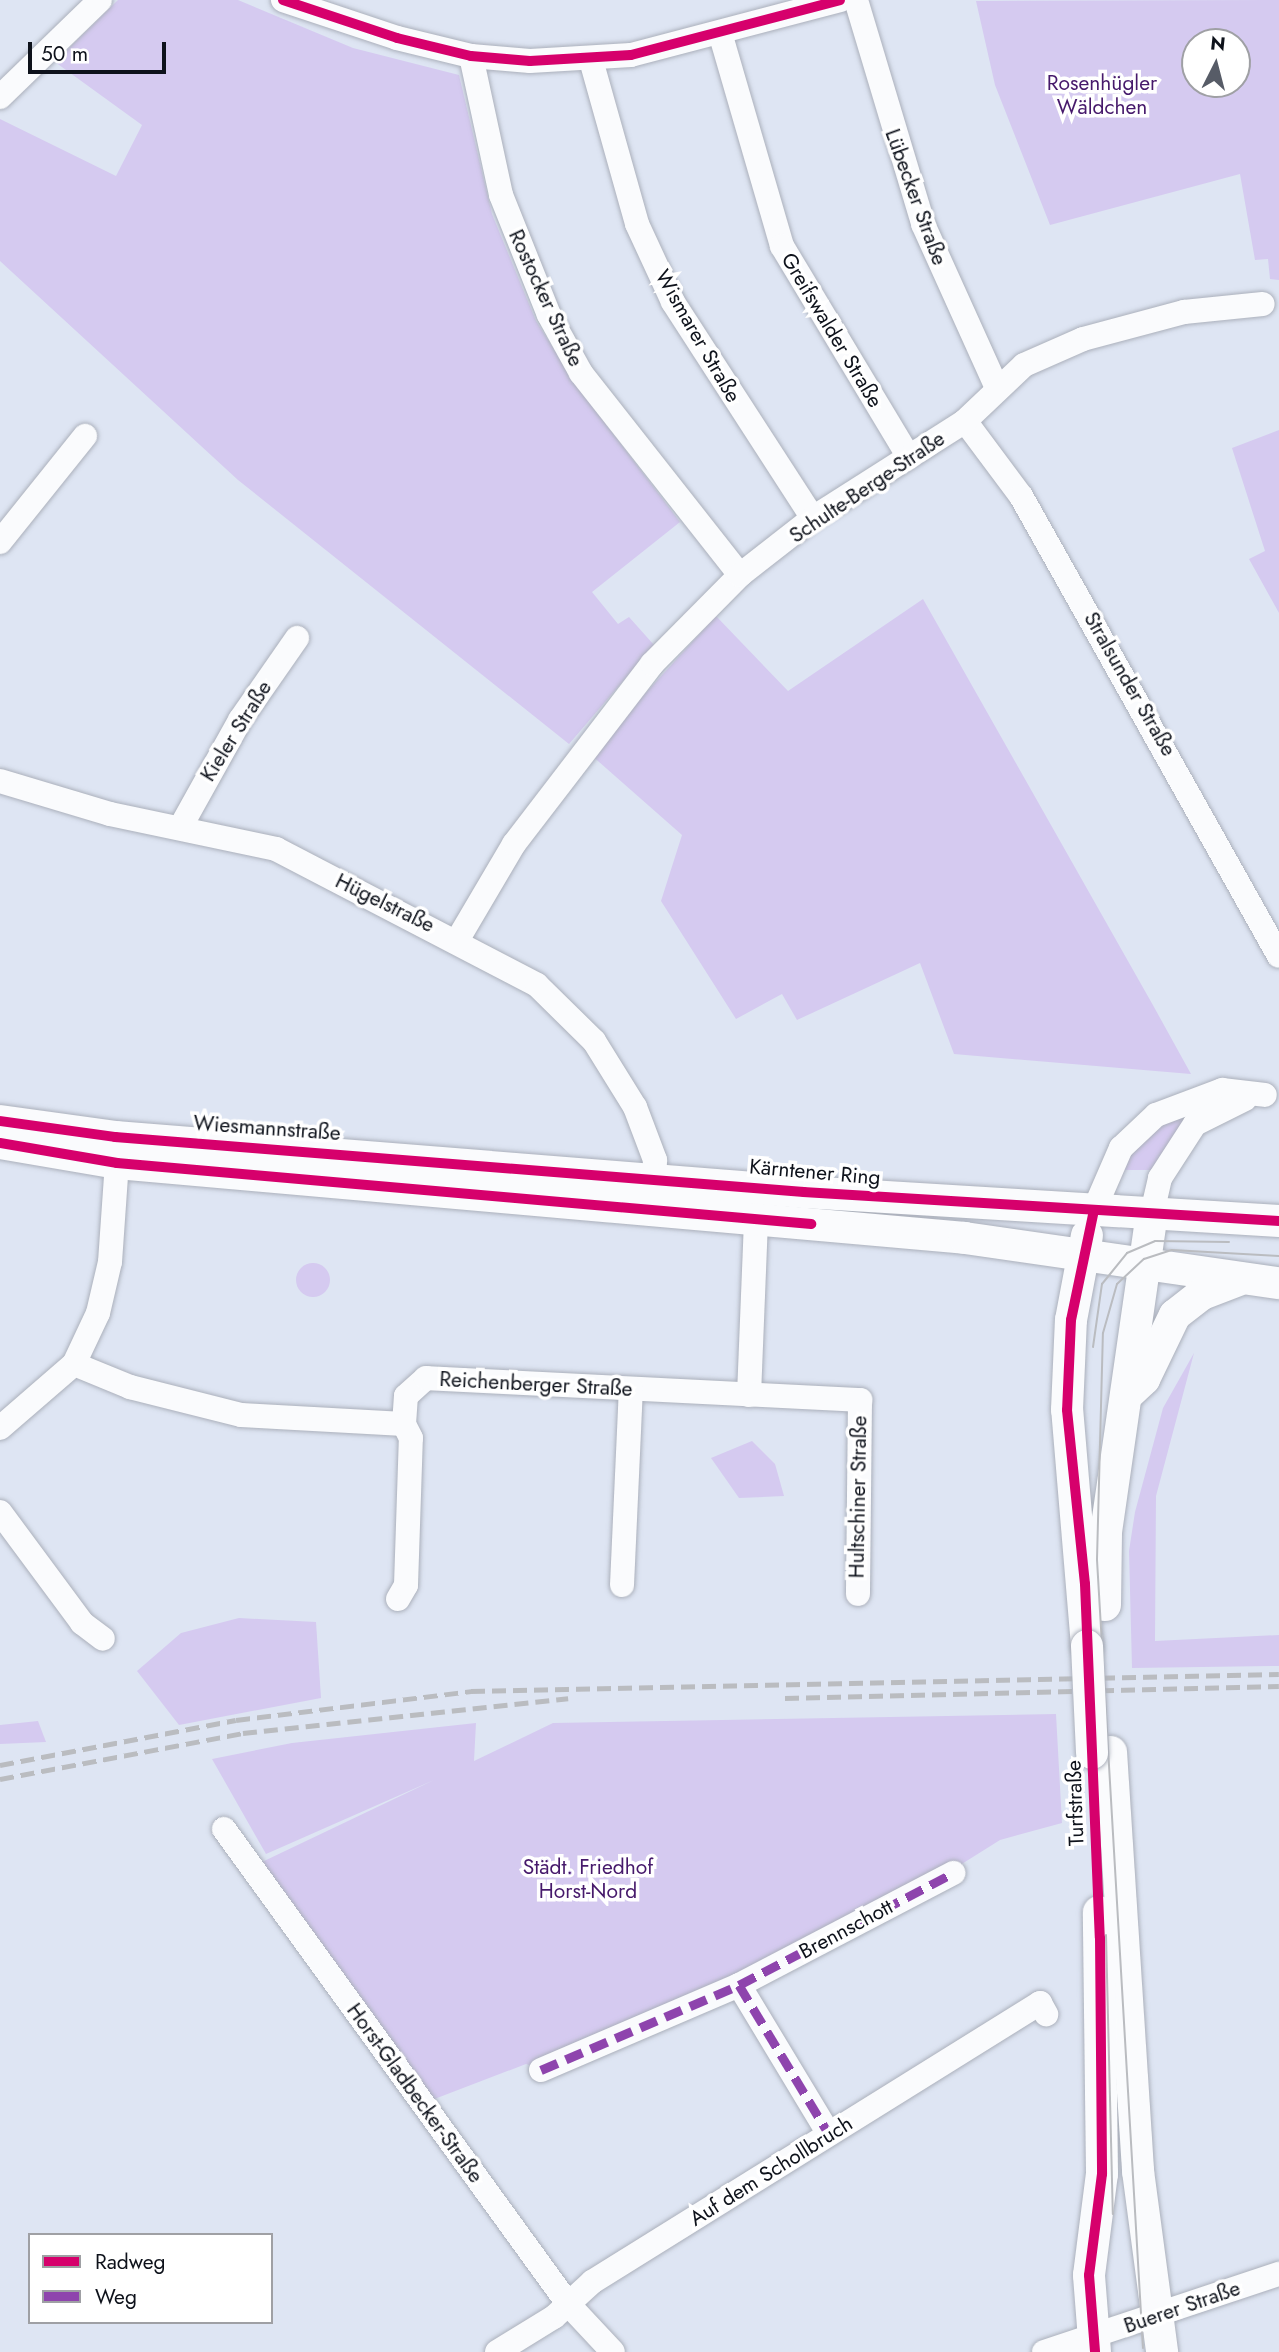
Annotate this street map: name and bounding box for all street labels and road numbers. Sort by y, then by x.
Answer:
street label: Lübecker Straße [880,125,952,269]
street label: Rostocker Straße [503,226,589,370]
street label: Greifswalder Straße [776,248,888,412]
street label: Wismarer Straße [650,265,746,407]
street label: Schulte-Berge-Straße [785,426,949,548]
street label: Stralsunder Straße [1079,608,1181,760]
street label: Kieler Straße [195,676,277,786]
street label: Hügelstraße [331,868,439,938]
street label: Wiesmannstraße [193,1110,341,1146]
street label: Kärntener Ring [748,1154,882,1190]
street label: Reichenberger Straße [439,1366,633,1402]
street label: Hultschiner Straße [844,1415,872,1579]
street label: Turfstraße [1061,1760,1089,1846]
street label: Brennschott [795,1894,897,1964]
street label: Horst-Gladbecker-Straße [341,1998,489,2188]
street label: Auf dem Schollbruch [685,2111,857,2231]
street label: Buerer Straße [1121,2275,1243,2339]

